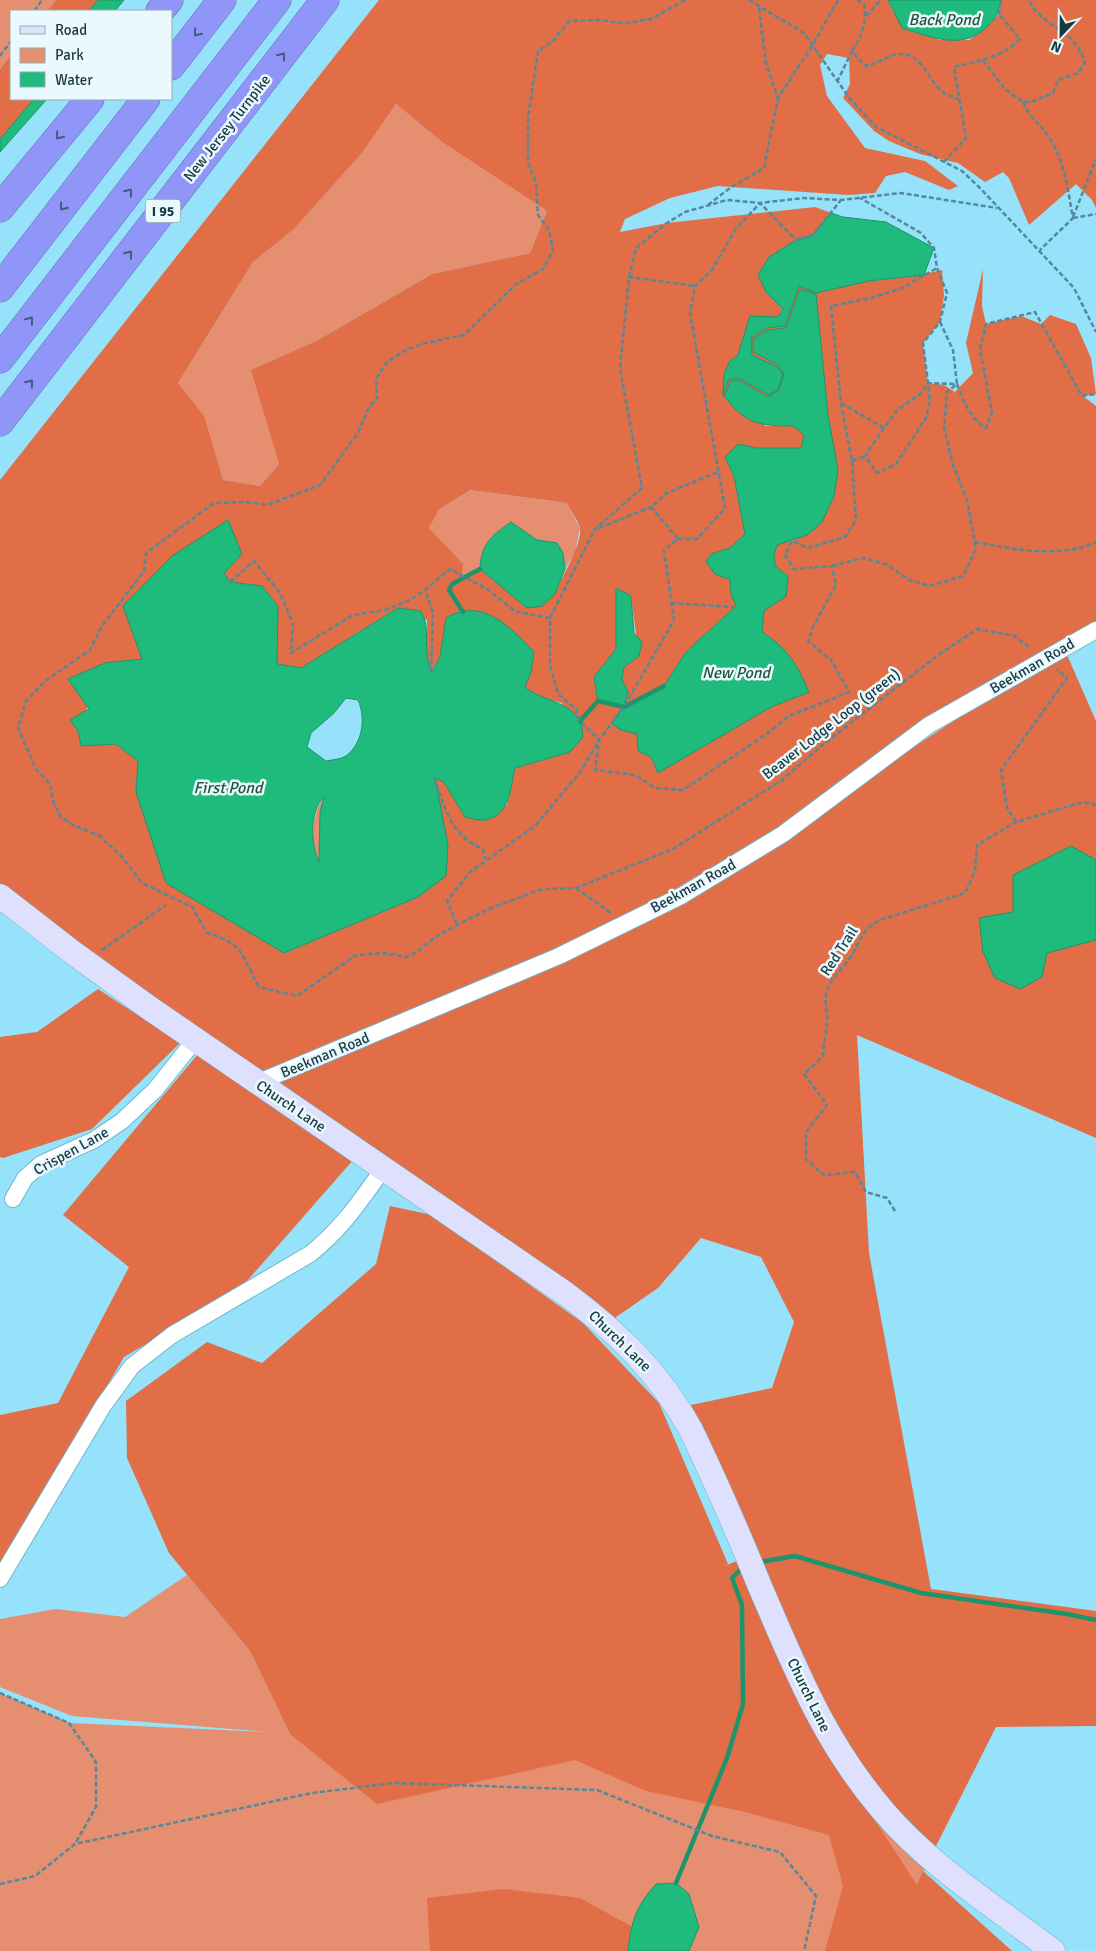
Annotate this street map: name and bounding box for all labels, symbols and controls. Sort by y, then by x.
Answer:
legend [10,10,172,100]
water label: Back Pond [909,10,982,30]
north arrow [1036,10,1086,60]
text: Road [55,21,87,39]
one-way arrow [194,27,202,36]
text: N [1049,37,1064,56]
text: Park [55,46,84,64]
one-way arrow [276,53,285,62]
text: Water [55,71,93,89]
street label: New Jersey Turnpike [180,71,274,185]
one-way arrow [55,131,64,140]
one-way arrow [123,188,132,198]
road number: I 95 [146,200,180,222]
one-way arrow [60,201,69,211]
one-way arrow [123,250,132,260]
one-way arrow [24,317,32,326]
one-way arrow [24,380,32,389]
street label: Beekman Road [986,634,1078,697]
water label: New Pond [702,663,772,683]
street label: Beaver Lodge Loop (green) [759,665,903,783]
water label: First Pond [194,778,265,798]
street label: Beekman Road [647,855,739,917]
street label: Red Trail [816,923,862,979]
street label: Beekman Road [278,1028,372,1082]
street label: Church Lane [253,1076,329,1136]
street label: Crispen Lane [30,1123,112,1179]
street label: Church Lane [585,1307,655,1375]
street label: Church Lane [783,1655,835,1735]

